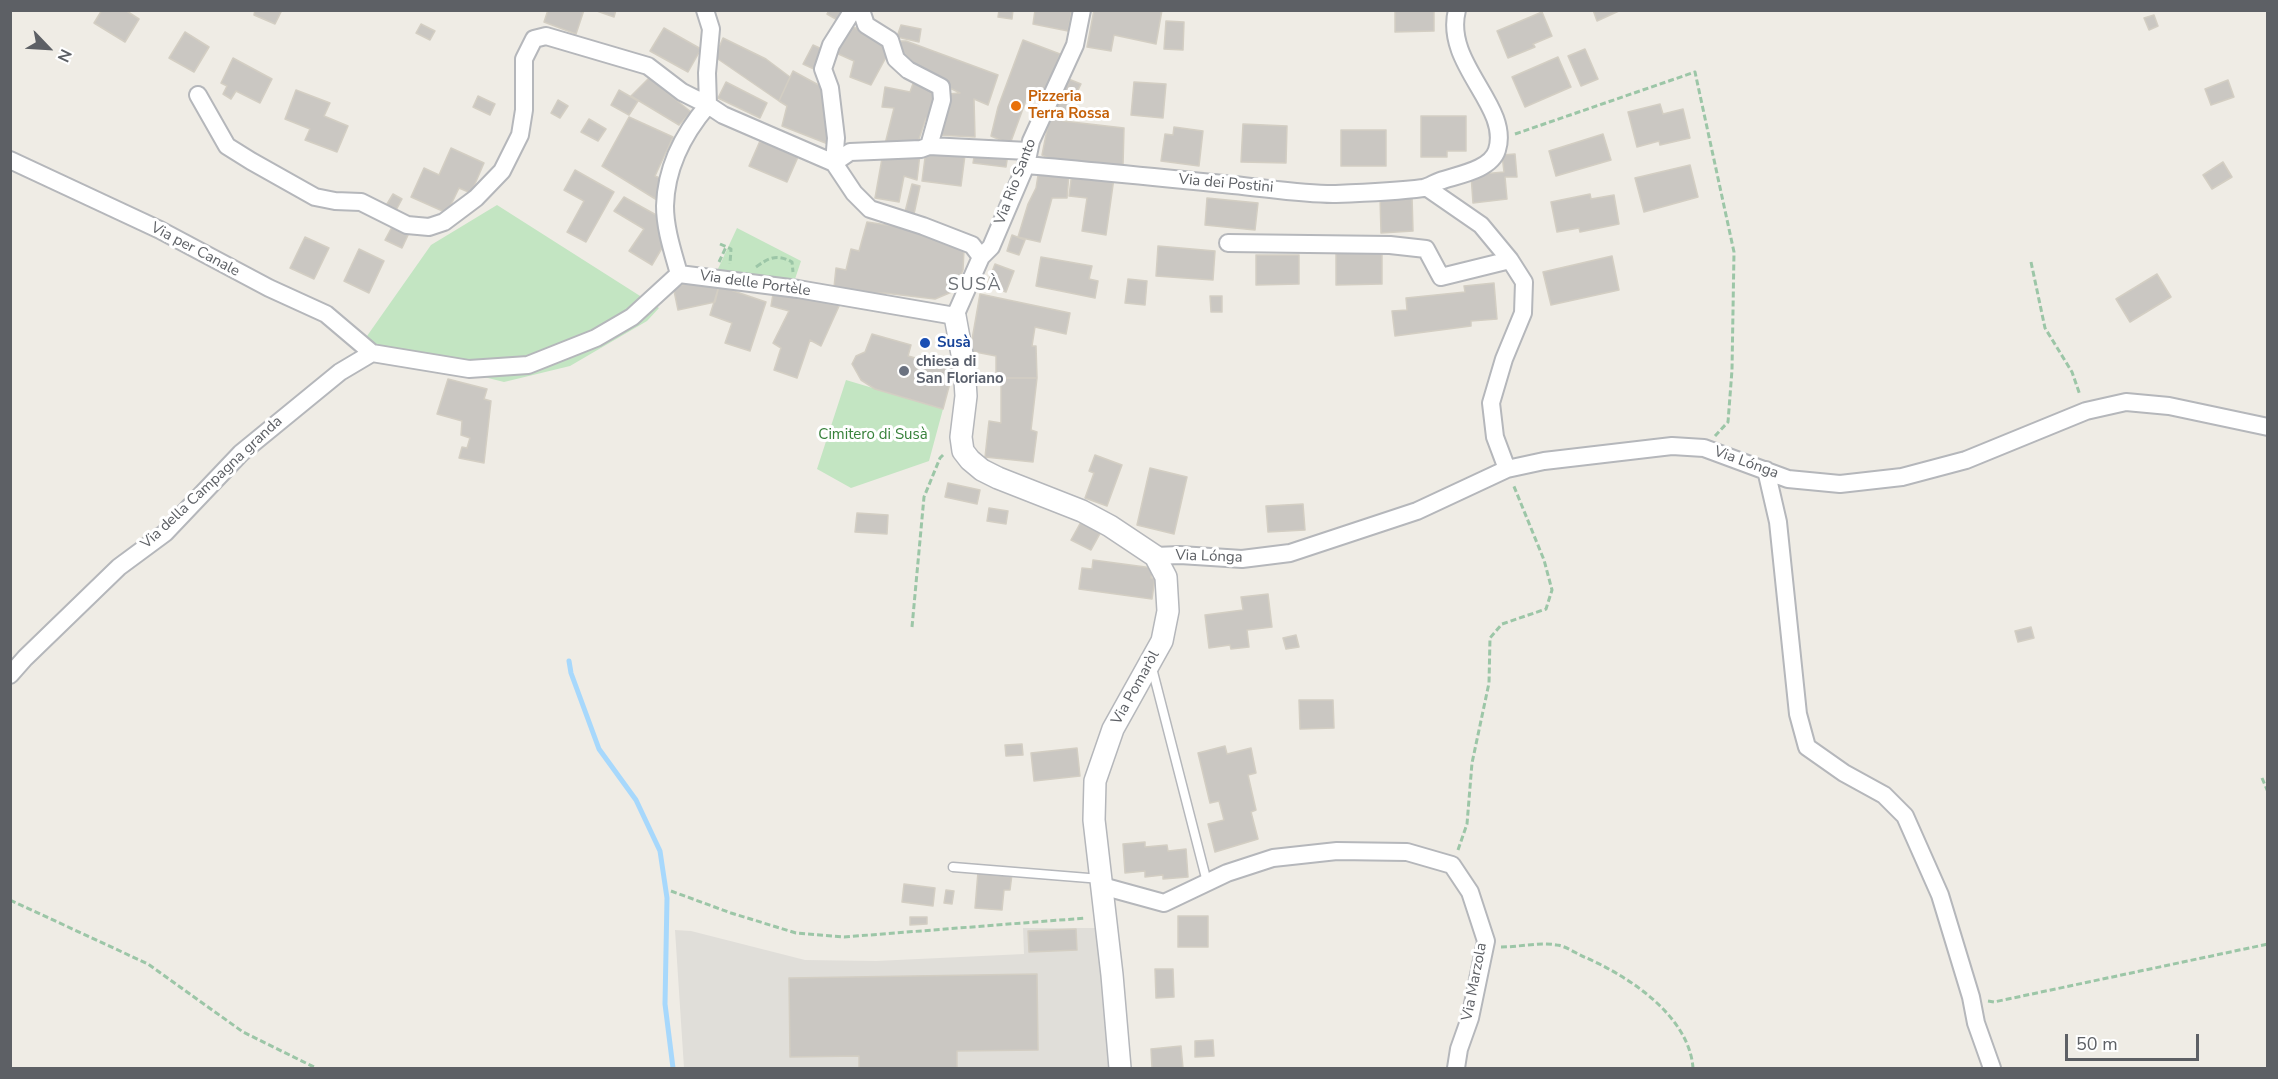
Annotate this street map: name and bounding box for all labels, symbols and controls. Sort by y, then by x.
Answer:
north arrow [18,18,78,78]
text: N [52,46,77,66]
place label: Pizzeria Terra Rossa [1028,88,1110,123]
marker: Pizzeria Terra Rossa [1009,99,1023,113]
street label: Via Rio Santo [991,137,1041,227]
street label: Via dei Postini [1178,171,1274,197]
street label: Via per Canale [147,219,243,281]
street label: Via delle Portèle [698,267,812,301]
district label: SUSÀ [948,275,1002,297]
place label: Susà [937,334,971,352]
marker: Susà [918,336,932,350]
place label: chiesa di San Floriano [916,353,1004,388]
marker: chiesa di San Floriano [897,364,911,378]
street label: Via della Campagna granda [138,413,286,553]
park label: Cimitero di Susà [818,426,928,444]
street label: Via Lónga [1711,443,1781,483]
street label: Via Lónga [1175,547,1243,567]
street label: Via Pomaròl [1108,648,1164,728]
street label: Via Marzola [1459,941,1491,1023]
scale bar [2068,1022,2202,1060]
text: 50 m [2076,1032,2118,1056]

